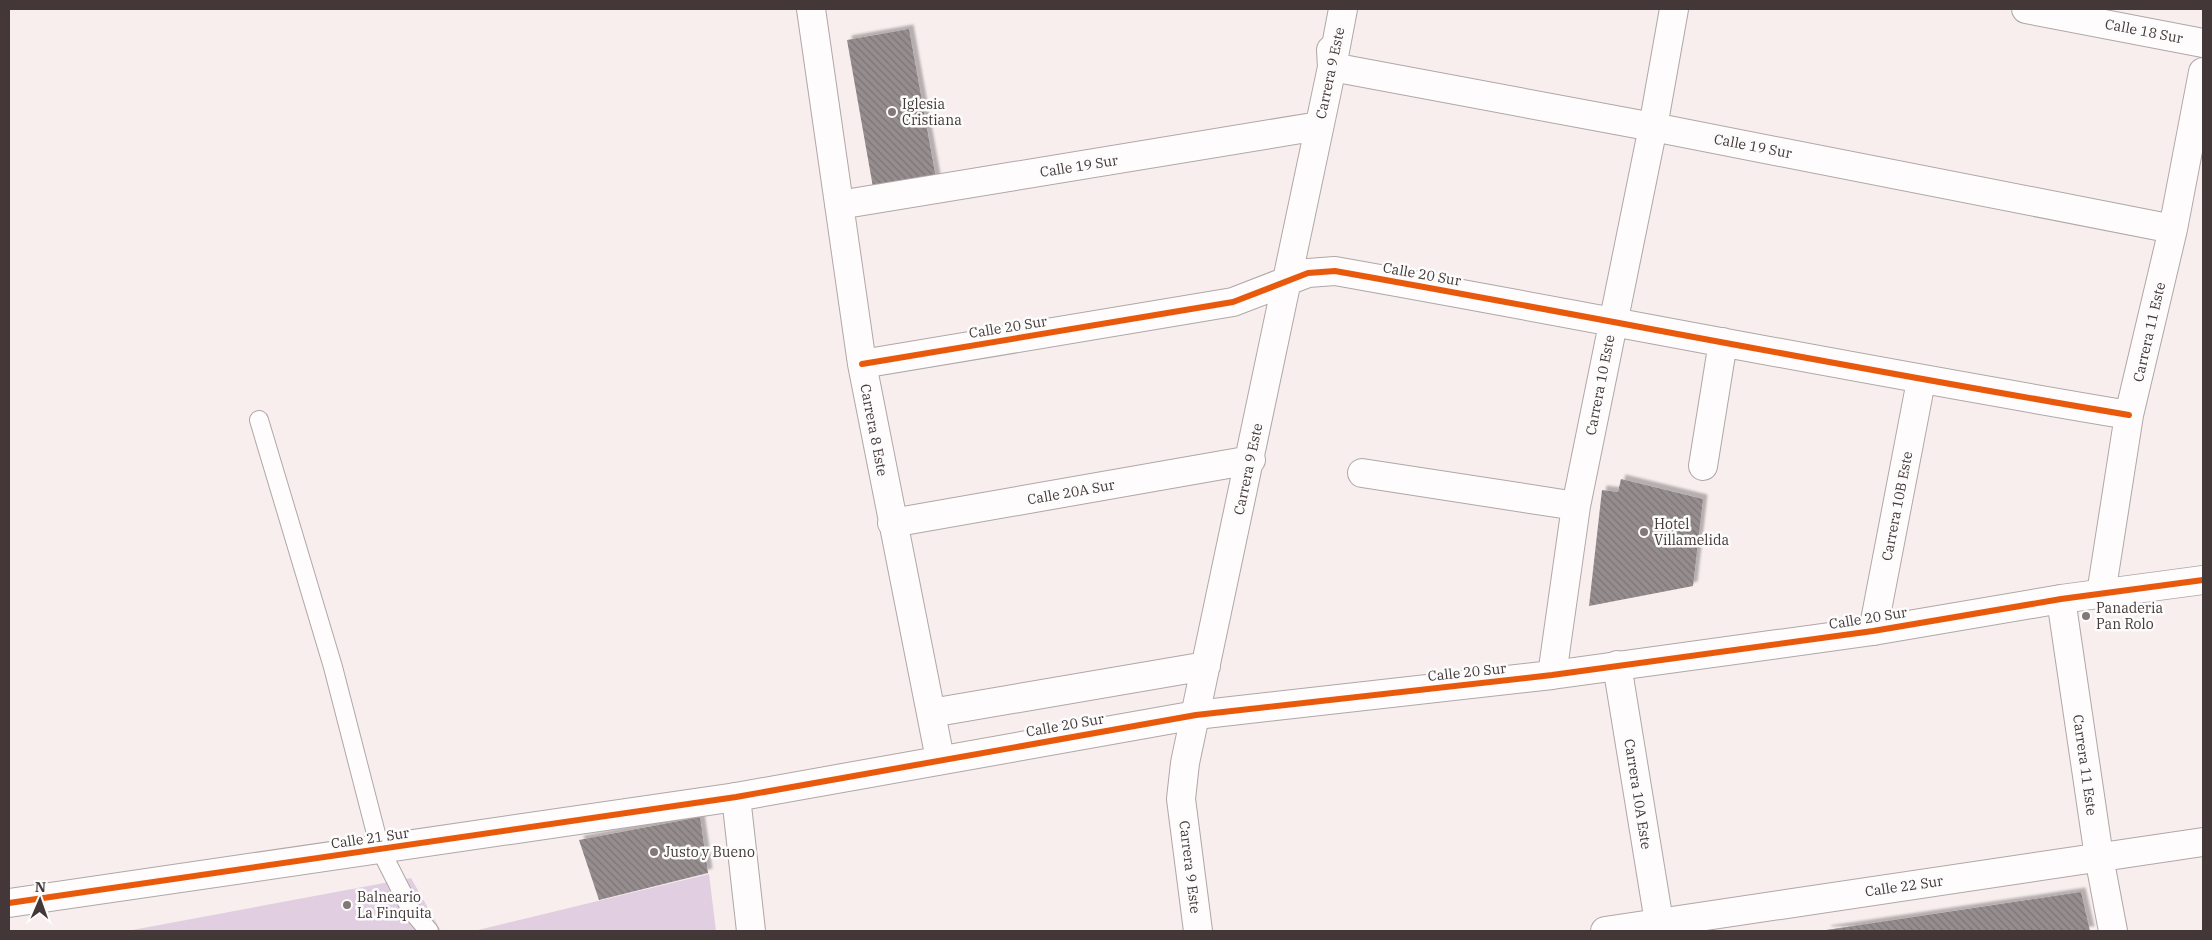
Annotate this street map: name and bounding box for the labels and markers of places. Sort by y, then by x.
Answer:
place label: Iglesia Cristiana [902,95,962,129]
marker: Iglesia Cristiana [886,106,898,118]
place label: Hotel Villamelida [1654,515,1729,549]
marker: Hotel Villamelida [1638,526,1650,538]
place label: Panaderia Pan Rolo [2096,599,2163,633]
marker: Panaderia Pan Rolo [2080,610,2092,622]
place label: Justo y Bueno [664,843,755,861]
marker: Justo y Bueno [648,846,660,858]
place label: Balneario La Finquita [357,888,432,922]
marker: Balneario La Finquita [341,899,353,911]

